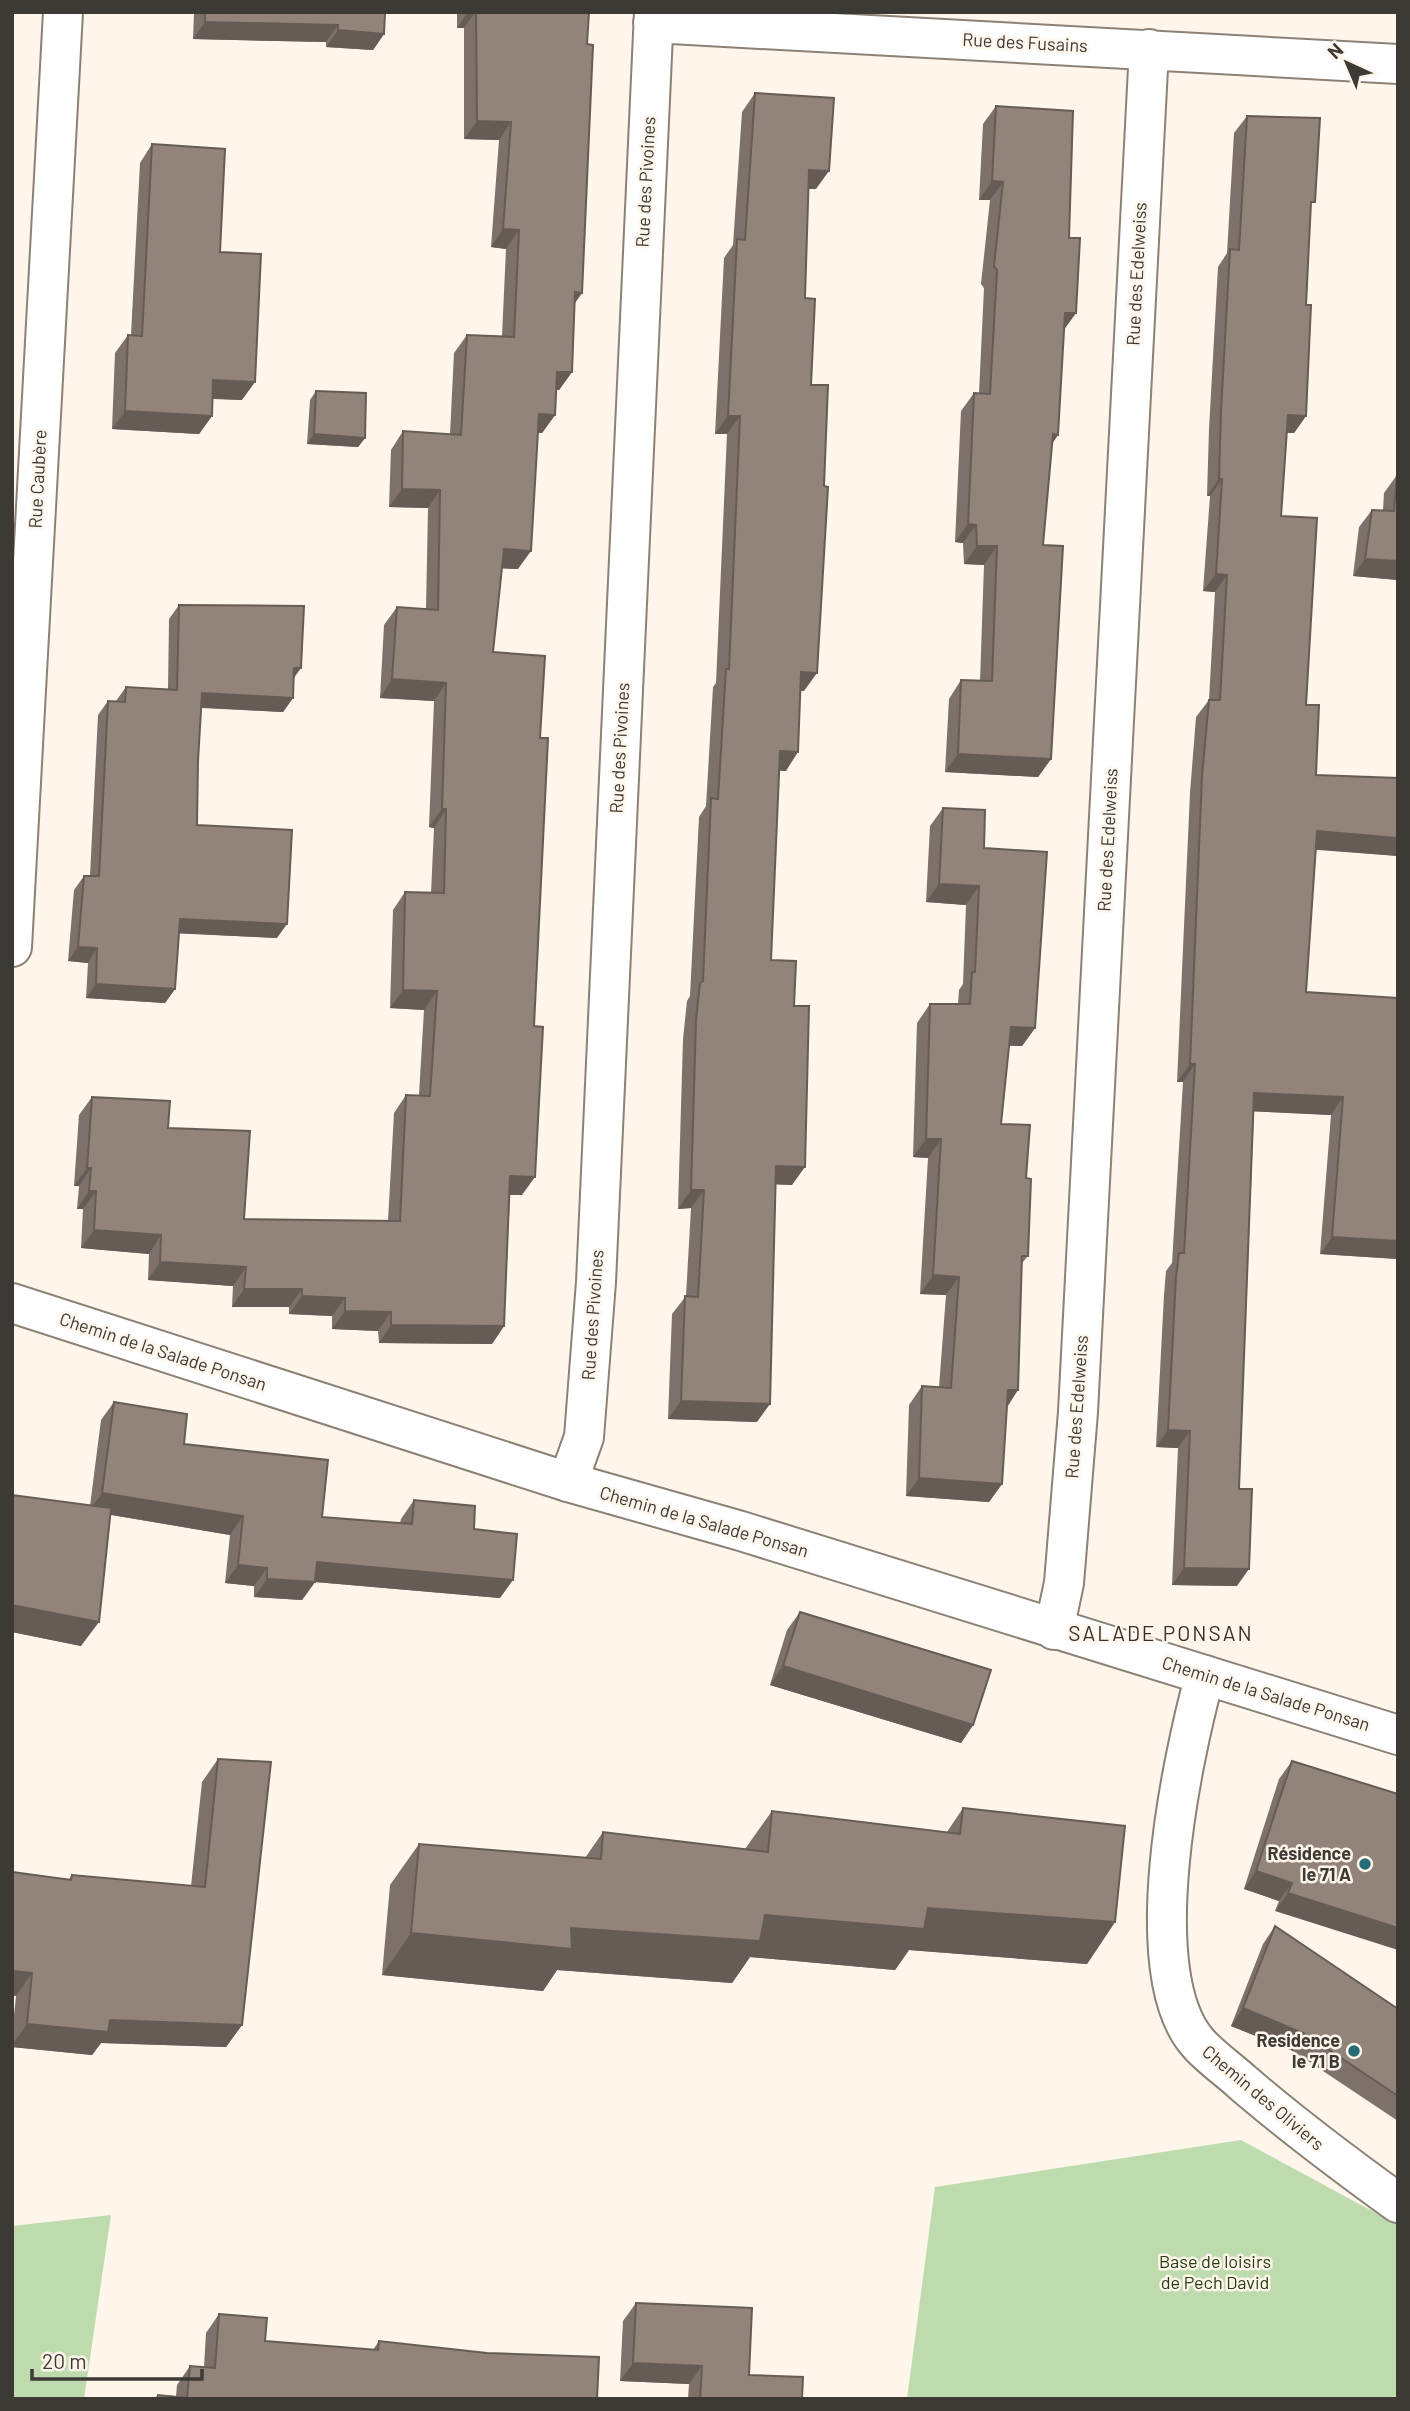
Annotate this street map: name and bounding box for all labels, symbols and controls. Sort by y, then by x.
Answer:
street label: Rue des Fusains [962,28,1088,56]
north arrow [1312,28,1382,98]
text: N [1322,38,1347,63]
street label: Rue des Pivoines [631,116,659,248]
street label: Rue des Edelweiss [1121,202,1151,346]
street label: Rue Caubère [23,429,51,529]
street label: Rue des Pivoines [605,682,633,814]
street label: Rue des Edelweiss [1092,768,1122,912]
street label: Rue des Pivoines [576,1249,608,1381]
street label: Chemin de la Salade Ponsan [57,1307,270,1395]
street label: Rue des Edelweiss [1060,1334,1092,1479]
street label: Chemin de la Salade Ponsan [597,1481,811,1561]
district label: SALADE PONSAN [1068,1620,1254,1645]
street label: Chemin de la Salade Ponsan [1160,1651,1373,1735]
place label: Résidence le 71 A [1268,1842,1351,1885]
marker: Résidence le 71 A [1357,1856,1373,1872]
place label: Residence le 71 B [1257,2029,1340,2072]
street label: Chemin des Oliviers [1198,2040,1329,2155]
marker: Residence le 71 B [1346,2043,1362,2059]
park label: Base de loisirs de Pech David [1159,2250,1271,2293]
scale bar [32,2338,201,2382]
text: 20 m [42,2348,87,2373]

